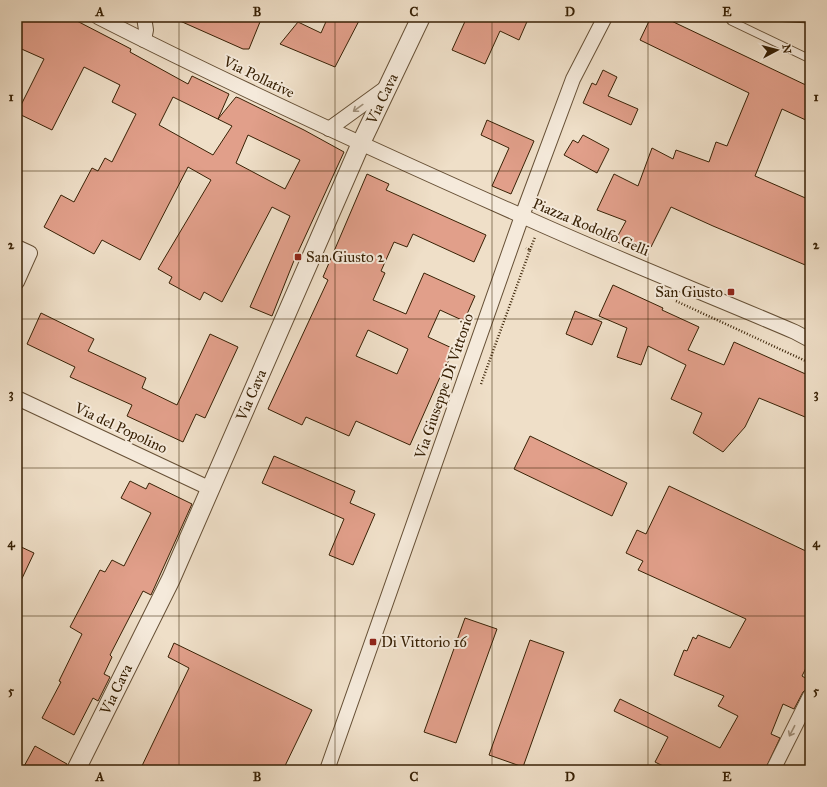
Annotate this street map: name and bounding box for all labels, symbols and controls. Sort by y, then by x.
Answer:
text: A [95,4,105,20]
text: B [253,4,262,20]
text: C [410,4,419,20]
text: D [565,4,575,20]
text: E [722,4,732,20]
north arrow [757,30,797,70]
text: N [779,43,794,55]
street label: Via Pollative [220,52,298,102]
street label: Via Cava [362,70,402,128]
text: 1 [8,89,14,105]
text: 1 [813,89,819,105]
one-way arrow [353,104,364,112]
street label: Piazza Rodolfo Gelli [530,194,652,260]
text: 2 [8,237,15,253]
text: 2 [813,237,820,253]
place label: San Giusto 2 [306,248,385,266]
marker: San Giusto 2 [293,252,303,262]
place label: San Giusto [655,283,723,301]
marker: San Giusto [726,287,736,297]
street label: Via Giuseppe Di Vittorio [410,311,477,462]
street label: Via Cava [232,366,270,424]
text: 3 [8,386,14,402]
text: 3 [813,386,819,402]
street label: Via del Popolino [71,398,170,457]
text: 4 [7,535,15,551]
text: 4 [812,535,820,551]
place label: Di Vittorio 16 [381,633,468,651]
marker: Di Vittorio 16 [368,637,378,647]
street label: Via Cava [96,661,136,719]
text: 5 [8,683,15,699]
text: 5 [813,683,820,699]
one-way arrow [788,725,796,737]
text: A [95,769,105,785]
text: B [253,769,262,785]
text: C [410,769,419,785]
text: D [565,769,575,785]
text: E [722,769,732,785]

